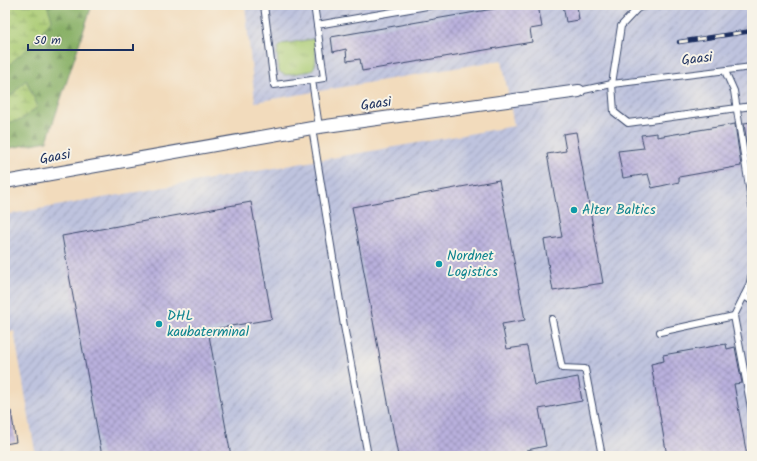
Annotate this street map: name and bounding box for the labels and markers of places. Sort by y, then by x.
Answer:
place label: Alter Baltics [582,199,656,221]
marker: Alter Baltics [569,205,579,215]
place label: Nordnet Logistics [447,245,498,283]
marker: Nordnet Logistics [434,259,444,269]
place label: DHL kaubaterminal [167,305,250,343]
marker: DHL kaubaterminal [154,319,164,329]

